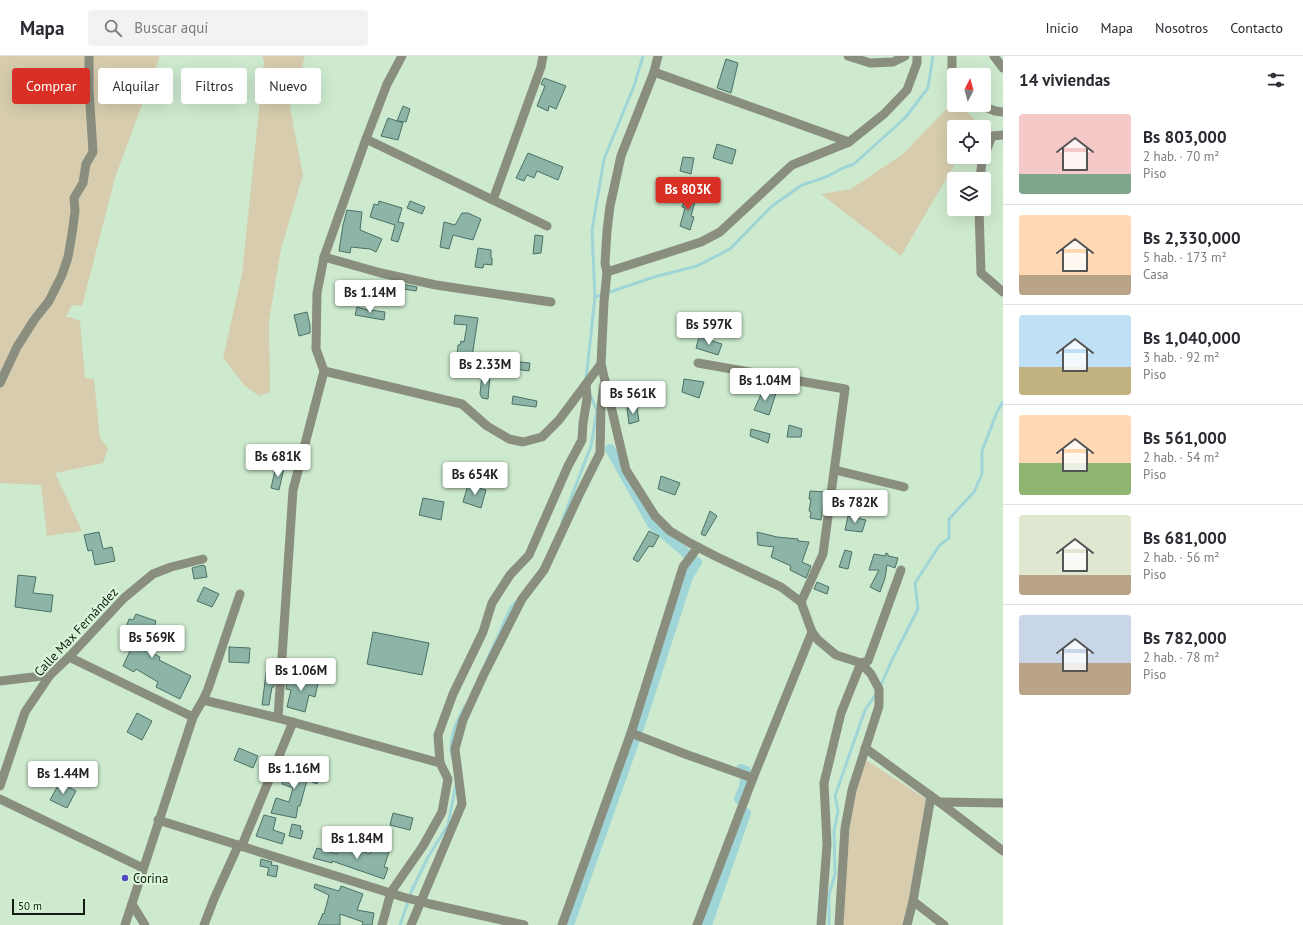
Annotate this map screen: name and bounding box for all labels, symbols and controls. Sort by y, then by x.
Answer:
search box [88,10,368,46]
text: Mapa [20,16,64,40]
icon: search [102,17,124,39]
text: Buscar aquí [134,18,208,37]
text: Inicio [1045,19,1078,37]
text: Mapa [1100,19,1133,37]
text: Nosotros [1155,19,1208,37]
text: Contacto [1230,19,1283,37]
chip: Comprar [12,68,90,104]
chip: Alquilar [98,68,173,104]
chip: Filtros [181,68,247,104]
chip: Nuevo [255,68,321,104]
north arrow [947,68,991,112]
map controls [947,68,991,216]
text: 14 viviendas [1019,69,1110,91]
icon: filters [1265,69,1287,91]
button: locate [947,120,991,164]
text: Bs 803,000 [1143,126,1227,148]
icon: home [1051,130,1099,178]
text: 2 hab. · 70 m² [1143,148,1219,165]
text: Piso [1143,165,1166,182]
button: layers [947,172,991,216]
pin: Bs 803K [651,177,725,211]
text: Bs 803K [665,181,711,198]
text: Bs 2,330,000 [1143,227,1241,249]
icon: home [1051,231,1099,279]
text: 5 hab. · 173 m² [1143,249,1227,266]
text: Casa [1143,266,1169,283]
pin: Bs 1.14M [329,280,411,314]
text: Bs 1.14M [344,284,396,301]
pin: Bs 597K [672,312,746,346]
text: Bs 597K [686,316,732,333]
text: Bs 1,040,000 [1143,327,1241,349]
icon: home [1051,331,1099,379]
text: 3 hab. · 92 m² [1143,349,1219,366]
pin: Bs 2.33M [444,352,526,386]
text: Bs 2.33M [459,356,511,373]
text: Piso [1143,366,1166,383]
pin: Bs 1.04M [724,368,806,402]
text: Bs 1.04M [739,372,791,389]
pin: Bs 561K [596,381,670,415]
text: Bs 561K [610,385,656,402]
text: Bs 561,000 [1143,427,1227,449]
icon: home [1051,431,1099,479]
pin: Bs 681K [241,444,315,478]
text: Bs 681K [255,448,301,465]
text: 2 hab. · 54 m² [1143,449,1219,466]
pin: Bs 654K [438,462,512,496]
text: Bs 654K [452,466,498,483]
text: Piso [1143,466,1166,483]
pin: Bs 782K [818,490,892,524]
text: Bs 782K [832,494,878,511]
text: Bs 681,000 [1143,527,1227,549]
icon: home [1051,531,1099,579]
text: 2 hab. · 56 m² [1143,549,1219,566]
text: Piso [1143,566,1166,583]
street label: Calle Max Fernández [30,584,122,680]
pin: Bs 569K [115,625,189,659]
text: Bs 782,000 [1143,627,1227,649]
text: Bs 569K [129,629,175,646]
icon: home [1051,631,1099,679]
text: 2 hab. · 78 m² [1143,649,1219,666]
pin: Bs 1.06M [260,658,342,692]
text: Bs 1.06M [275,662,327,679]
text: Piso [1143,666,1166,683]
pin: Bs 1.16M [253,756,335,790]
text: Bs 1.16M [268,760,320,777]
pin: Bs 1.44M [22,761,104,795]
text: Bs 1.44M [37,765,89,782]
pin: Bs 1.84M [316,826,398,860]
text: Bs 1.84M [331,830,383,847]
place label: Corina [133,870,168,887]
marker: Corina [120,873,130,883]
scale bar [12,897,85,916]
text: 50 m [18,899,42,913]

